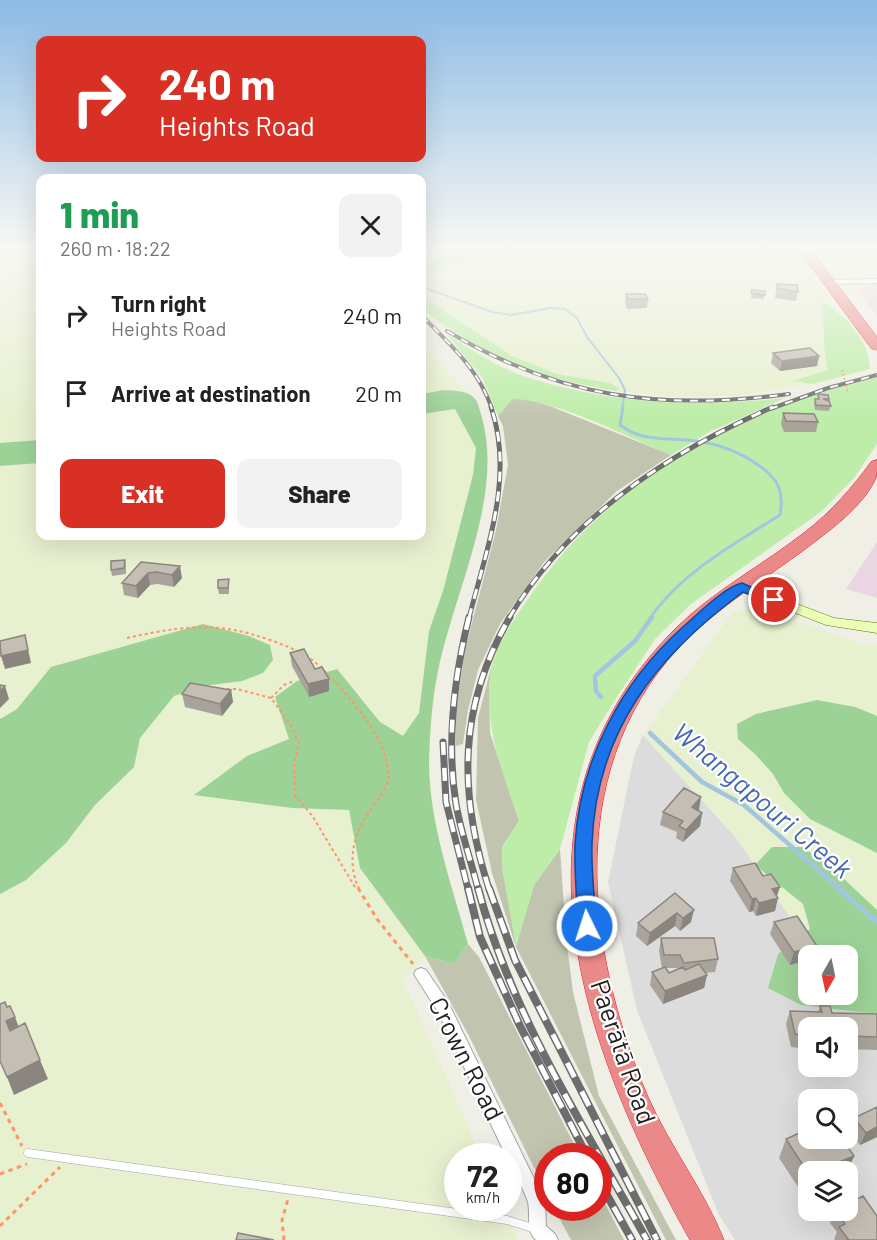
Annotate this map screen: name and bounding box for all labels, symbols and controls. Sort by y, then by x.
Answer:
text: 240 m [159,58,275,108]
icon: right [60,60,138,138]
text: Heights Road [159,109,315,141]
text: 1 min [60,192,139,235]
button: close [339,194,402,257]
text: 260 m · 18:22 [60,236,171,260]
text: Turn right [111,290,206,316]
icon: right [60,299,93,332]
text: 240 m [343,302,402,328]
text: Heights Road [111,316,226,340]
icon: arrive [60,377,93,410]
text: Arrive at destination [111,380,310,406]
text: 20 m [355,380,402,406]
button: Exit [60,459,225,528]
button: Share [237,459,402,528]
pin [748,574,799,625]
icon: arrive [757,583,790,616]
water label: Whangapouri Creek [667,715,859,884]
position arrow [555,894,619,958]
north arrow [798,945,858,1005]
map controls [798,945,858,1221]
street label: Paerātā Road [585,975,664,1128]
street label: Crown Road [423,991,512,1125]
button: sound [798,1017,858,1077]
button: search [798,1089,858,1149]
speed limit sign: 80 [534,1143,612,1221]
text: 72 [467,1157,499,1193]
button: layers [798,1161,858,1221]
text: km/h [466,1188,500,1206]

